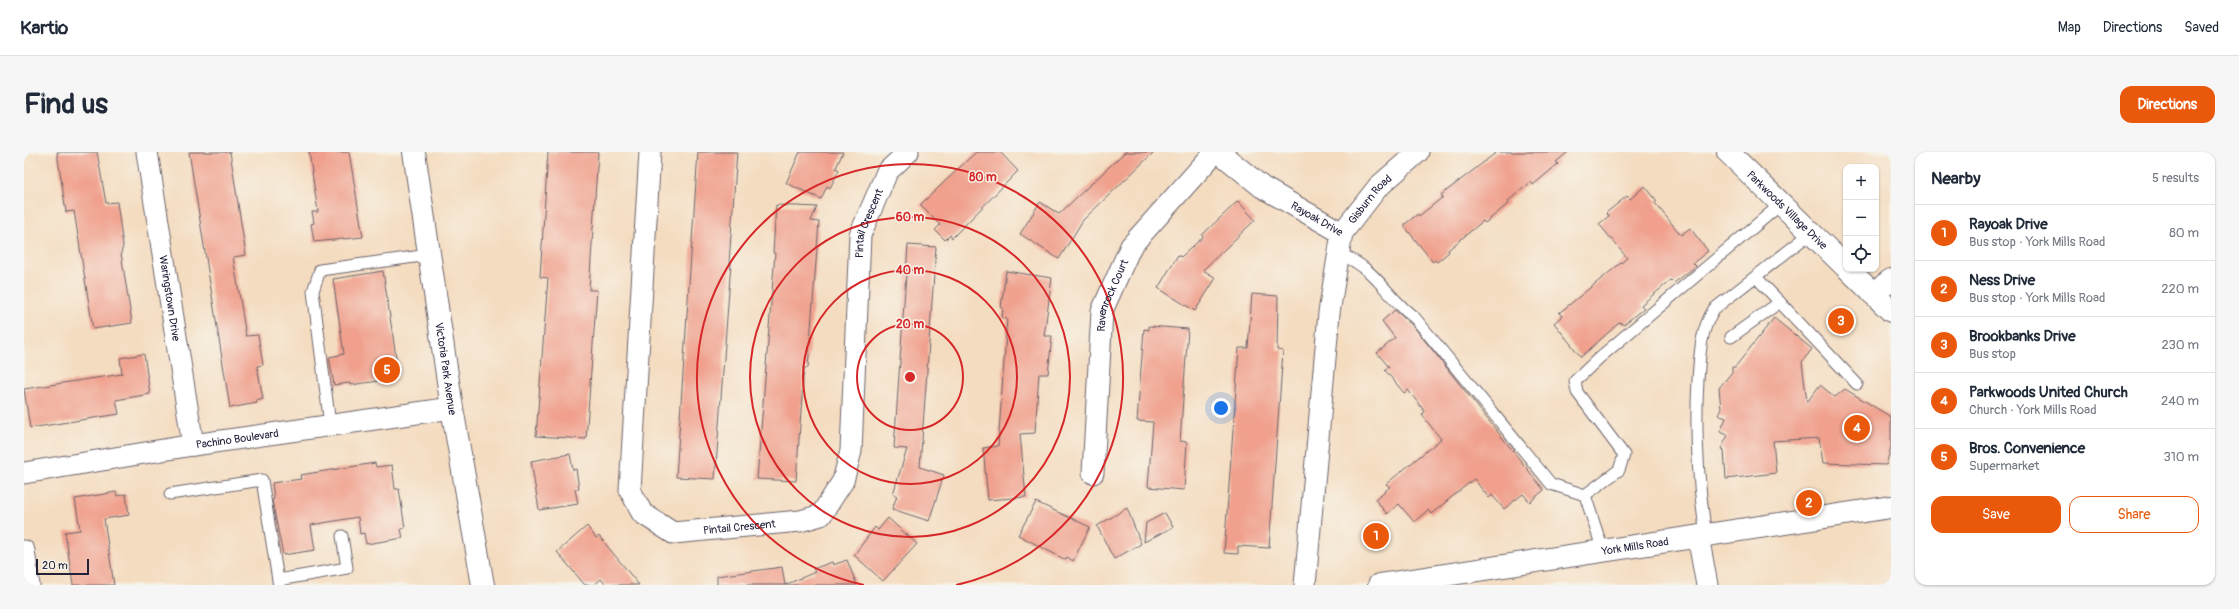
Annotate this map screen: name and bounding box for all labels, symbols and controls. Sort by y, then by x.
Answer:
text: Kartio [20,16,68,40]
text: Map [2058,19,2081,36]
text: Directions [2103,19,2162,36]
text: Saved [2184,19,2219,36]
button: Directions [2120,86,2215,123]
text: Find us [24,87,108,122]
map controls [1843,164,1879,272]
button: + [1843,164,1879,200]
street label: Parkwoods Village Drive [1745,168,1831,252]
text: Nearby [1931,168,1980,189]
text: 80 m [969,170,997,185]
text: 5 results [2152,170,2199,186]
street label: Gisburn Road [1345,172,1394,226]
street label: Pintail Crescent [853,186,886,258]
street label: Rayoak Drive [1289,199,1346,239]
button: − [1843,200,1879,236]
text: 60 m [896,210,925,225]
text: Rayoak Drive [1969,215,2048,234]
text: 1 [1941,225,1947,241]
text: 80 m [2169,225,2199,241]
text: Bus stop · York Mills Road [1969,234,2105,250]
button: locate [1843,236,1879,272]
street label: Waringstown Drive [157,254,183,343]
street label: Ravenrock Court [1094,257,1131,332]
text: 40 m [895,263,925,278]
text: Ness Drive [1969,271,2035,290]
text: 2 [1940,281,1948,297]
text: 220 m [2161,281,2199,297]
text: Bus stop · York Mills Road [1969,290,2105,306]
pin: 3 [1828,306,1854,336]
text: 20 m [896,317,924,332]
street label: Victoria Park Avenue [433,321,460,417]
text: Brookbanks Drive [1969,327,2076,346]
text: 3 [1940,337,1948,353]
text: 230 m [2162,337,2199,353]
text: Bus stop [1969,346,2016,362]
pin: 5 [374,355,400,385]
centre of rings [903,370,917,384]
text: Parkwoods United Church [1969,383,2128,402]
text: 4 [1940,393,1948,409]
text: 240 m [2161,393,2199,409]
your location [1211,398,1231,418]
text: Church · York Mills Road [1969,402,2097,418]
pin: 4 [1844,413,1870,443]
street label: Pachino Boulevard [195,426,279,451]
text: Bros. Convenience [1969,439,2085,458]
text: 5 [1940,449,1948,465]
text: 310 m [2163,449,2199,465]
text: Supermarket [1969,458,2040,474]
pin: 2 [1796,488,1822,518]
button: Save [1931,496,2061,533]
button: Share [2069,496,2199,533]
street label: Pintail Crescent [702,517,777,537]
pin: 1 [1363,521,1389,551]
street label: York Mills Road [1600,534,1669,558]
scale bar [36,557,89,576]
text: 20 m [42,559,68,572]

